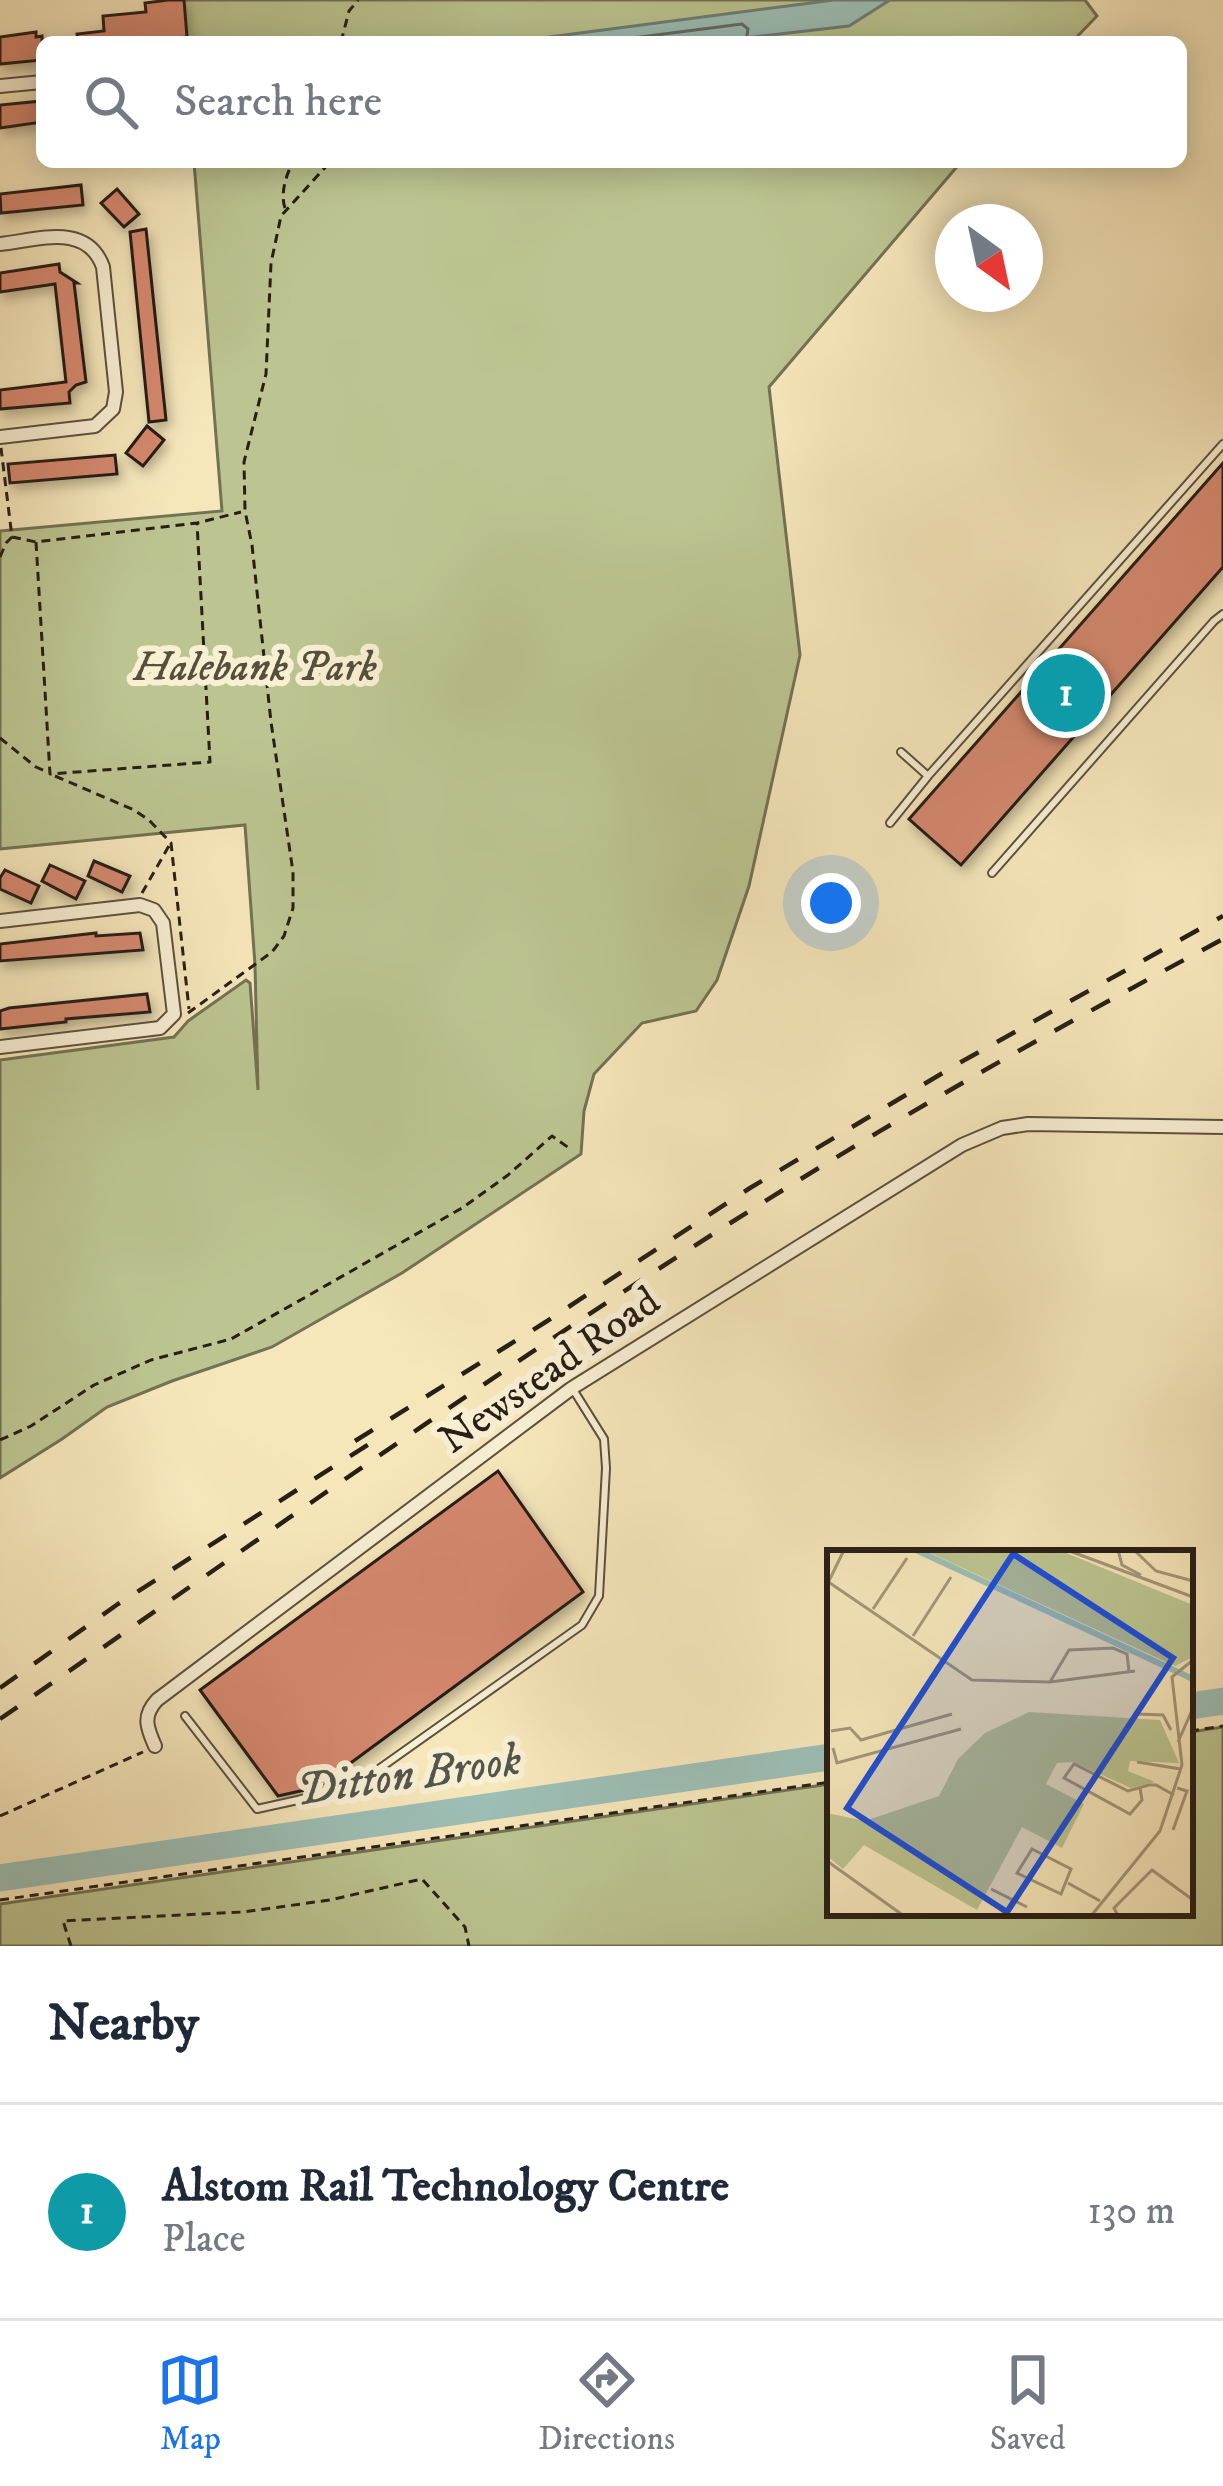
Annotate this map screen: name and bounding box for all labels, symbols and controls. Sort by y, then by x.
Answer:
search box [36,36,1187,168]
icon: search [78,69,144,135]
text: Search here [174,74,382,130]
north arrow [935,204,1043,312]
park label: Halebank Park [132,642,377,694]
pin: 1 [1027,648,1105,738]
your location [801,873,861,933]
street label: Newstead Road [430,1276,670,1466]
inset map [827,1550,1193,1916]
water label: Ditton Brook [293,1733,525,1819]
text: Nearby [48,1992,199,2056]
text: Alstom Rail Technology Centre [162,2159,729,2215]
text: 1 [80,2187,94,2236]
text: 130 m [1087,2187,1175,2236]
text: Place [162,2215,246,2264]
tab: Map [157,2347,223,2460]
tab: Directions [538,2347,675,2460]
tab: Saved [990,2347,1066,2460]

